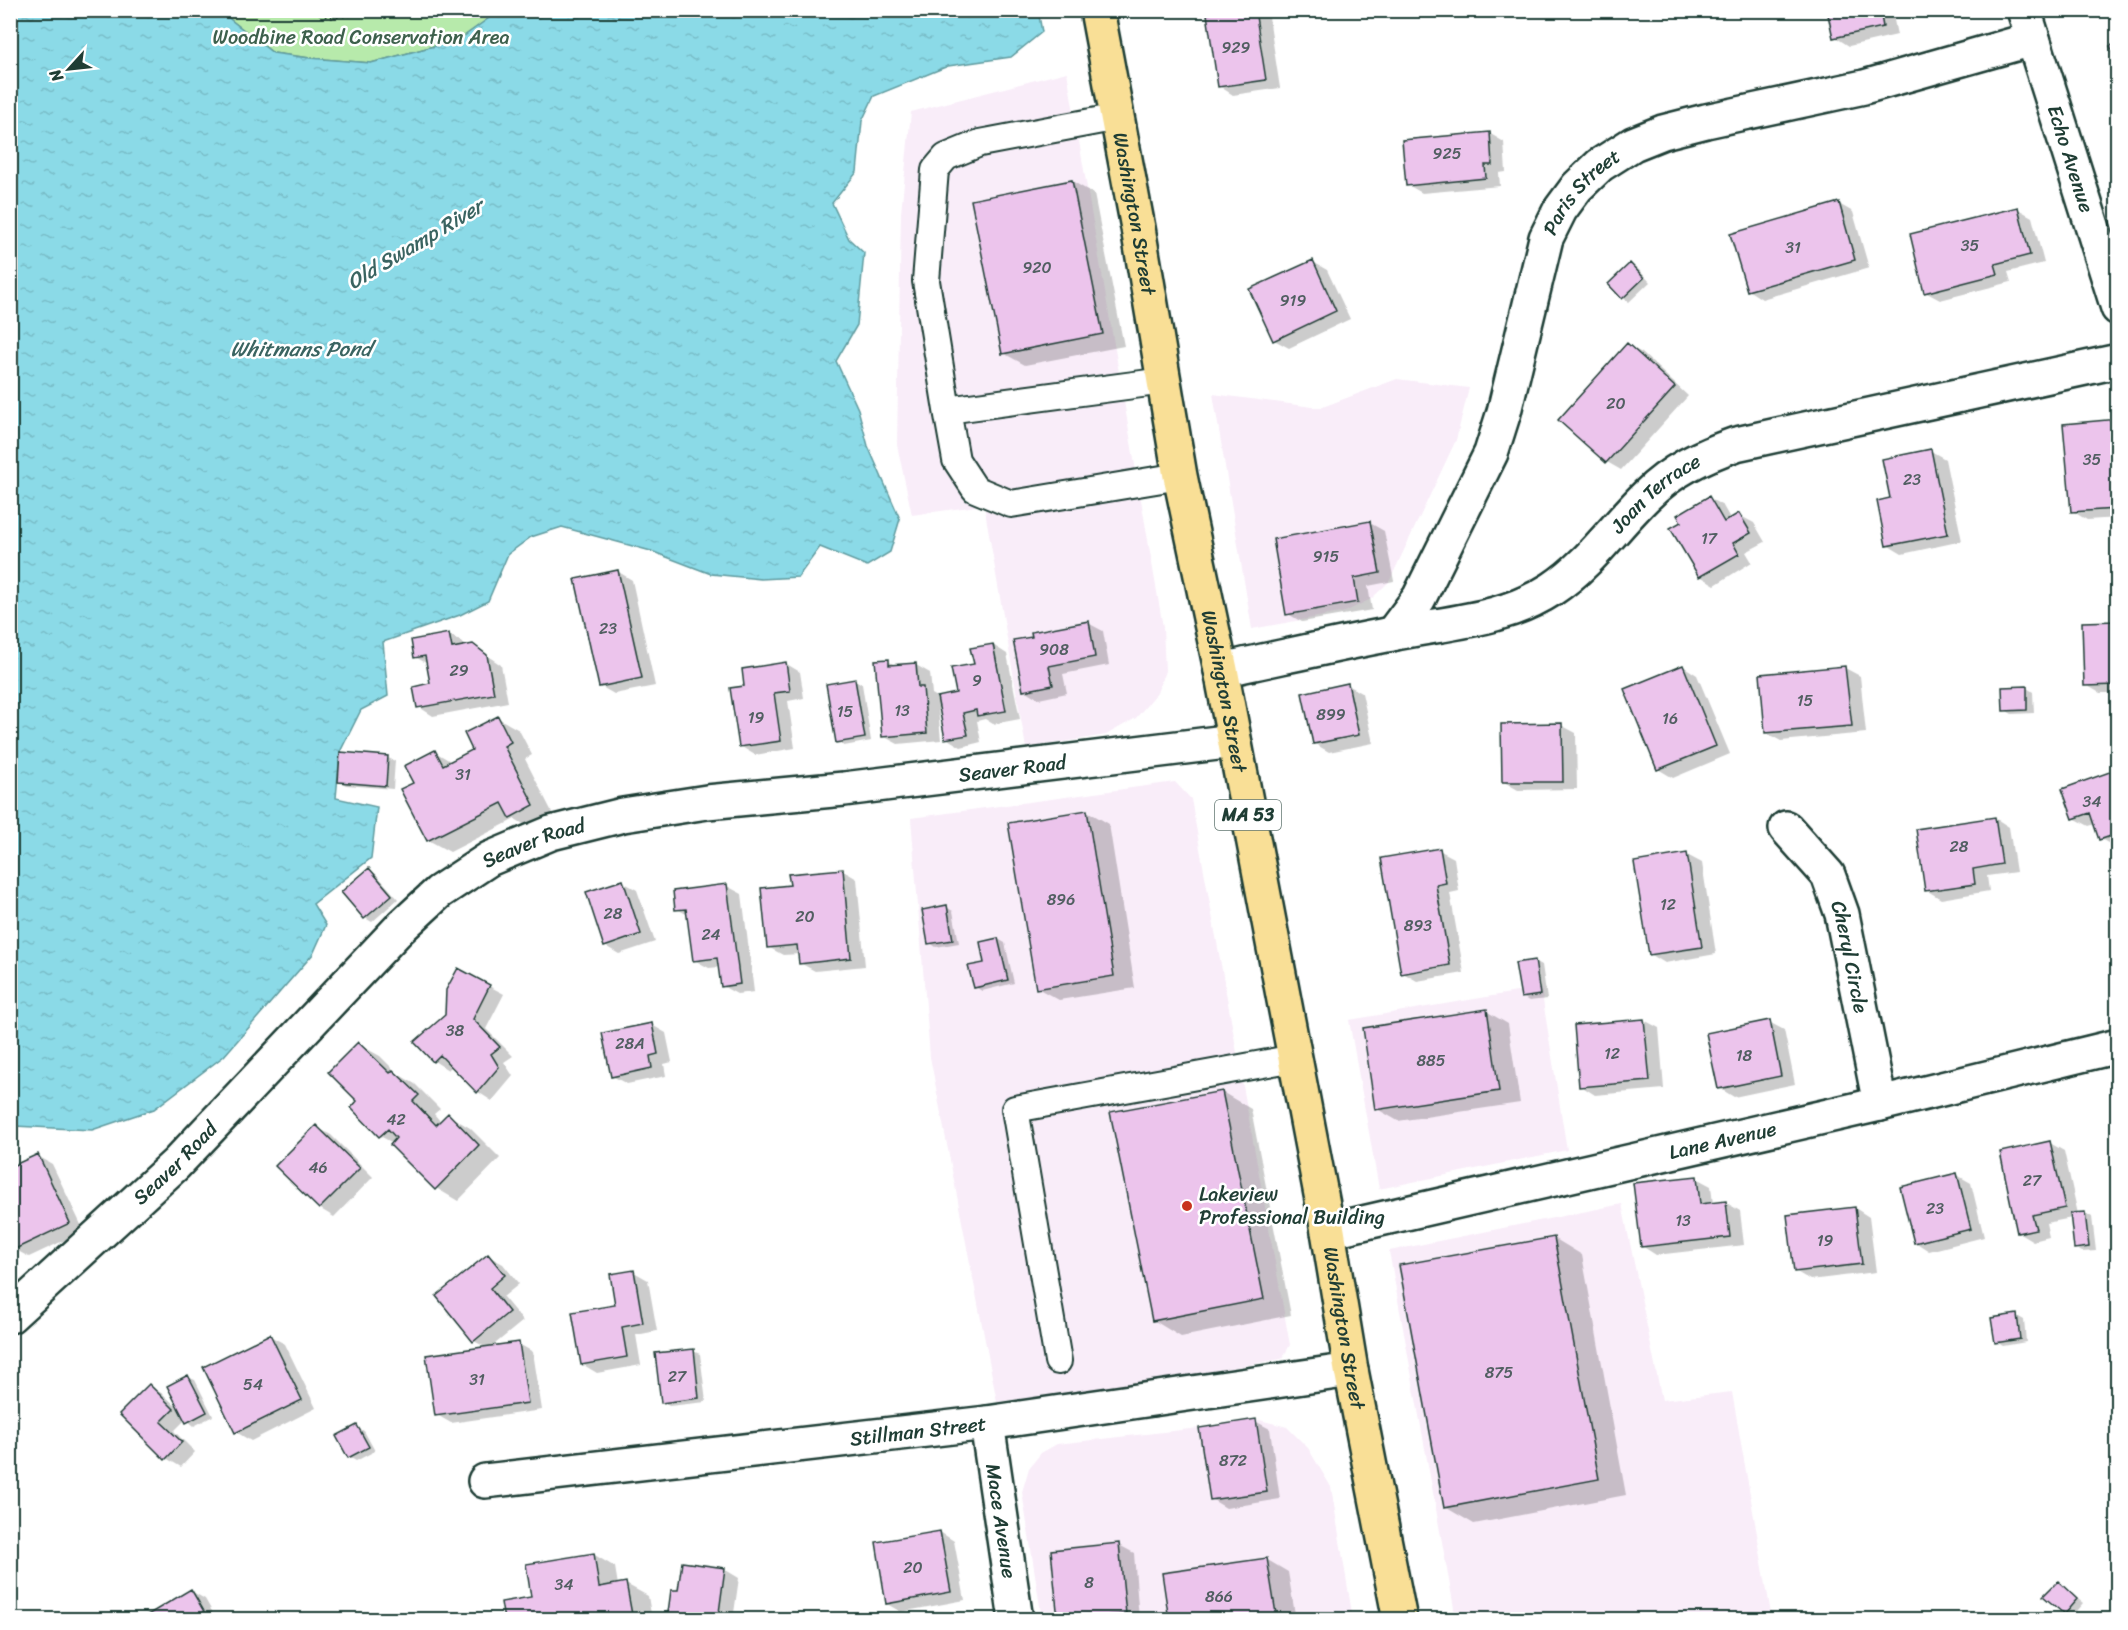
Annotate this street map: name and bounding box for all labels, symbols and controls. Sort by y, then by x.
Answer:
park label: Woodbine Road Conservation Area [212,20,510,55]
house number: 929 [1222,33,1251,62]
north arrow [39,39,99,99]
text: N [40,63,72,88]
street label: Echo Avenue [2037,100,2104,217]
street label: Washington Street [1103,129,1167,298]
house number: 925 [1433,139,1462,168]
street label: Paris Street [1533,139,1628,241]
water label: Old Swamp River [339,186,495,300]
house number: 35 [1961,231,1980,260]
house number: 31 [1785,233,1801,262]
house number: 920 [1022,253,1052,282]
house number: 919 [1280,286,1306,315]
water label: Whitmans Pond [231,330,377,368]
house number: 20 [1606,389,1626,418]
street label: Joan Terrace [1601,444,1707,542]
house number: 35 [2083,445,2102,474]
house number: 23 [1903,465,1921,494]
house number: 17 [1701,524,1718,553]
house number: 915 [1313,542,1339,571]
street label: Washington Street [1191,607,1258,776]
house number: 23 [599,614,617,643]
house number: 908 [1039,635,1069,664]
house number: 29 [449,656,469,685]
house number: 9 [972,666,982,695]
house number: 15 [1797,686,1814,715]
house number: 13 [894,696,910,725]
house number: 15 [837,697,854,726]
house number: 899 [1316,700,1346,729]
house number: 19 [748,703,765,732]
house number: 16 [1662,704,1678,733]
street label: Seaver Road [956,744,1069,792]
house number: 31 [455,760,471,789]
house number: 34 [2083,787,2101,816]
road number: MA 53 [1215,800,1281,830]
street label: Seaver Road [474,807,590,877]
house number: 28 [1950,832,1969,861]
house number: 896 [1047,885,1075,914]
house number: 12 [1660,890,1676,919]
street label: Cheryl Circle [1821,895,1879,1016]
house number: 28 [604,899,623,928]
house number: 20 [795,902,815,931]
house number: 893 [1404,911,1432,940]
house number: 24 [701,920,721,949]
house number: 38 [446,1016,465,1045]
house number: 28A [615,1029,645,1058]
house number: 12 [1604,1039,1620,1068]
house number: 18 [1736,1041,1753,1070]
house number: 885 [1416,1046,1446,1075]
house number: 42 [386,1105,406,1134]
street label: Lane Avenue [1665,1111,1780,1170]
street label: Seaver Road [124,1112,227,1213]
house number: 46 [308,1153,328,1182]
house number: 27 [2023,1166,2042,1195]
place label: Lakeview Professional Building [1199,1177,1385,1235]
house number: 23 [1926,1194,1944,1223]
marker: Lakeview Professional Building [1180,1199,1194,1213]
house number: 13 [1675,1206,1691,1235]
house number: 19 [1817,1226,1834,1255]
street label: Washington Street [1313,1244,1376,1413]
house number: 875 [1485,1358,1514,1387]
house number: 27 [668,1362,687,1391]
house number: 31 [469,1365,485,1394]
house number: 54 [243,1370,263,1399]
street label: Stillman Street [848,1406,989,1456]
house number: 872 [1219,1446,1247,1475]
street label: Mace Avenue [976,1461,1027,1581]
house number: 20 [903,1553,923,1582]
house number: 8 [1084,1568,1094,1597]
house number: 34 [555,1570,573,1599]
house number: 866 [1205,1582,1233,1611]

